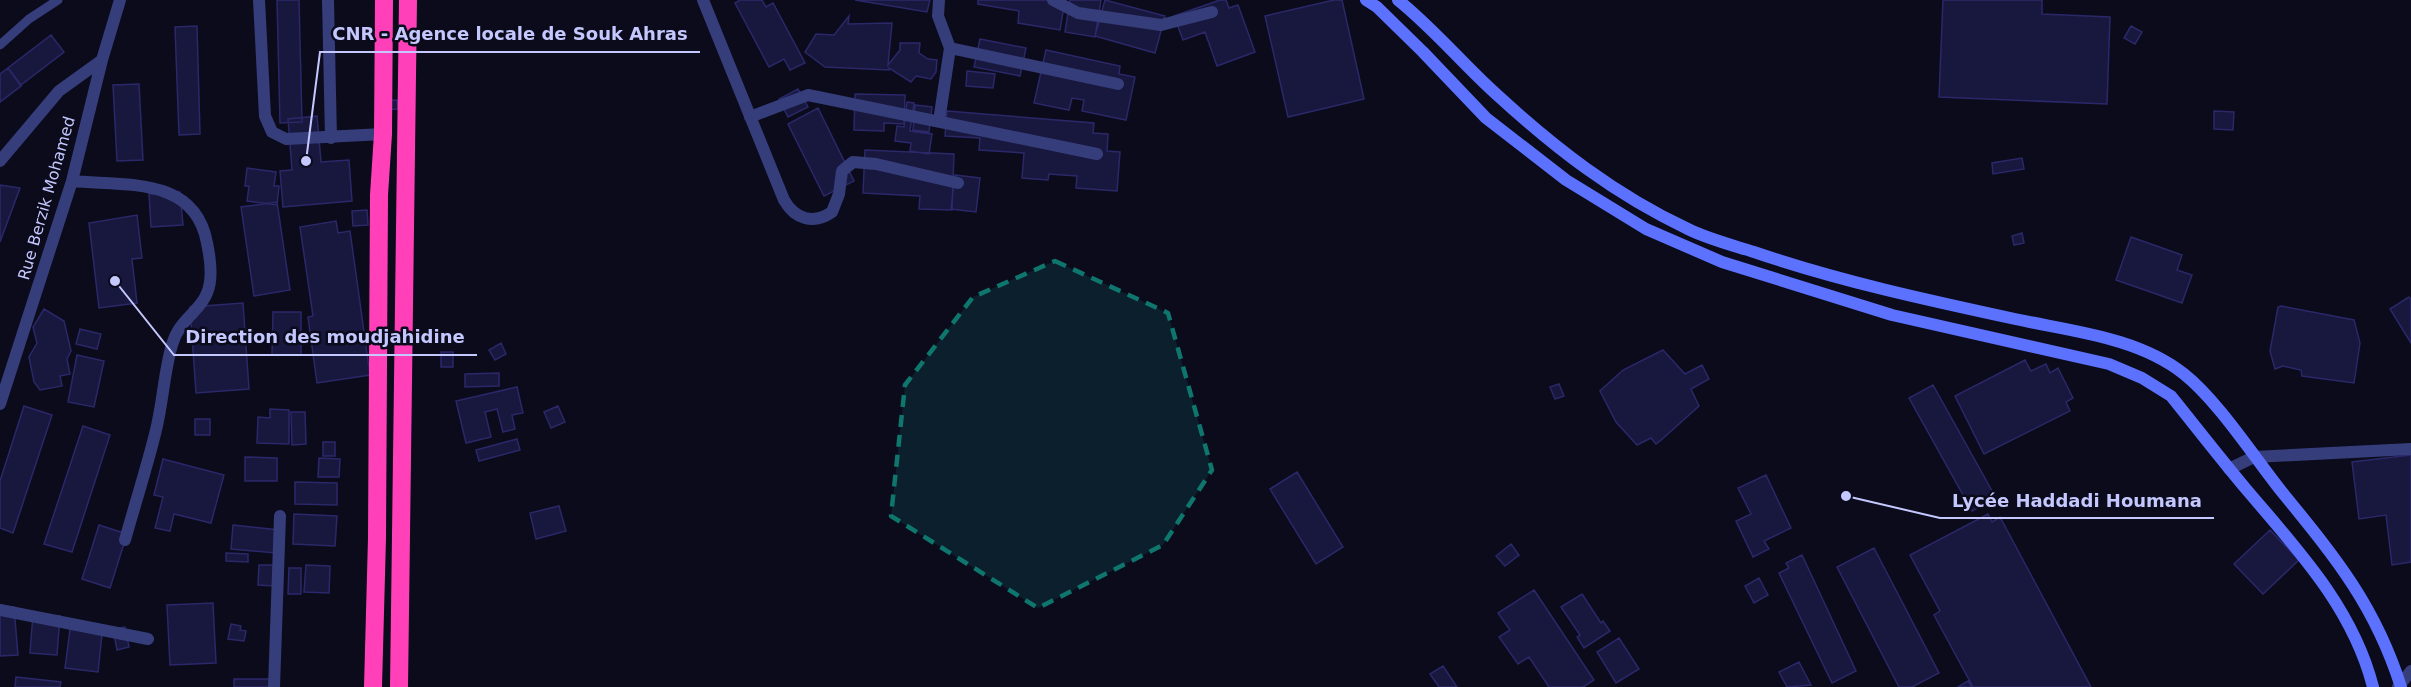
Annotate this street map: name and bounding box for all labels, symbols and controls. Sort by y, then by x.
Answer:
callout: CNR - Agence locale de Souk Ahras [320,16,700,52]
text: CNR - Agence locale de Souk Ahras [332,23,688,44]
street label: Rue Berzik Mohamed [14,114,79,282]
callout: Direction des moudjahidine [174,319,477,355]
text: Direction des moudjahidine [185,326,465,347]
callout: Lycée Haddadi Houmana [1940,482,2214,518]
text: Lycée Haddadi Houmana [1952,490,2202,511]

